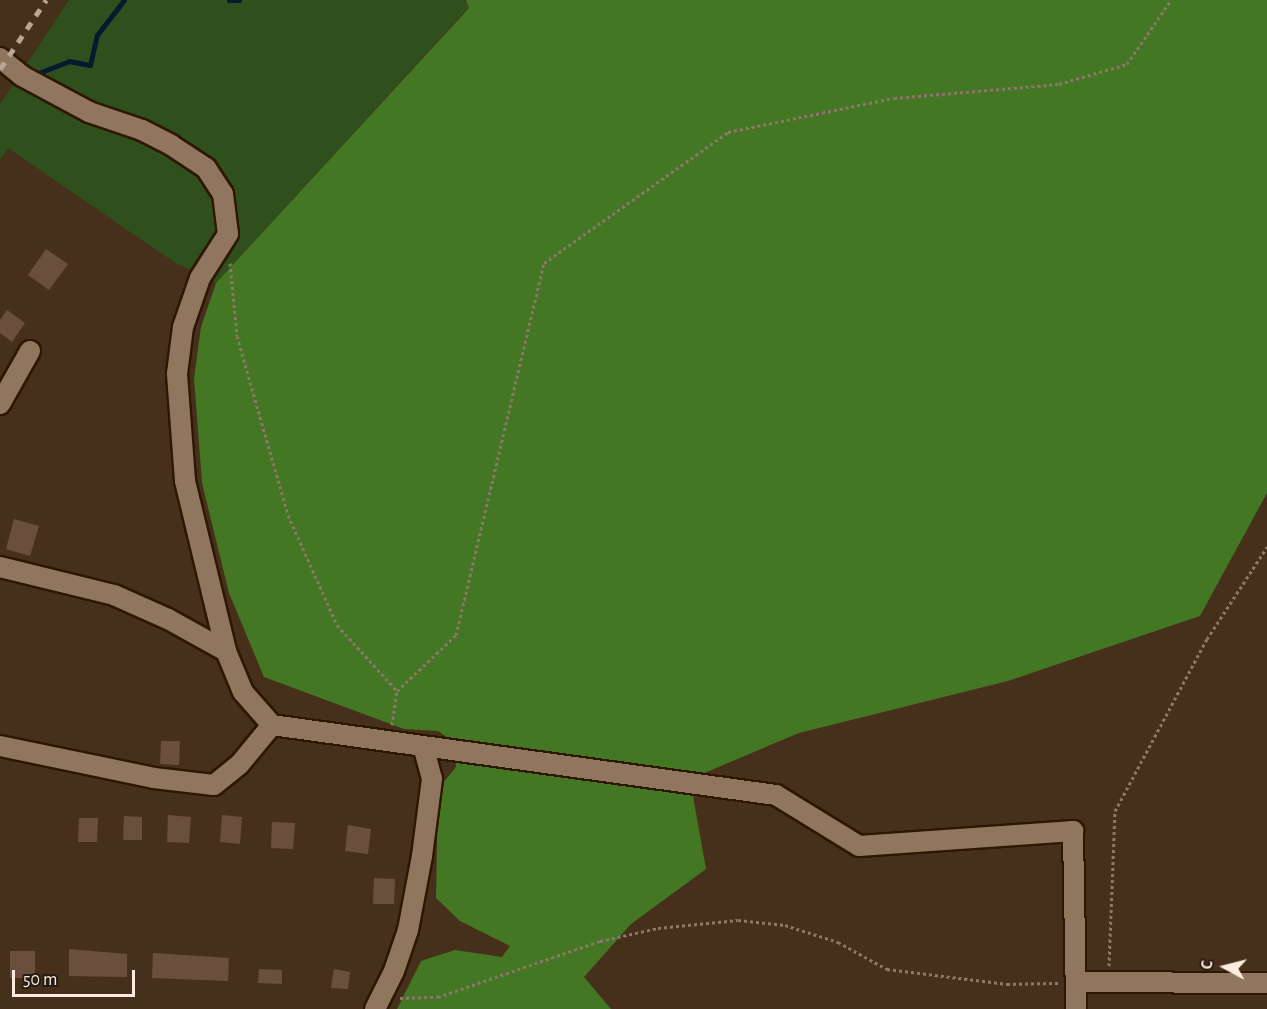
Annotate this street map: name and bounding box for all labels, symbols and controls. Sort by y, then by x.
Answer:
north arrow [1195,937,1255,997]
scale bar [15,958,138,996]
text: С [1199,959,1216,970]
text: 50 m [23,971,57,989]

